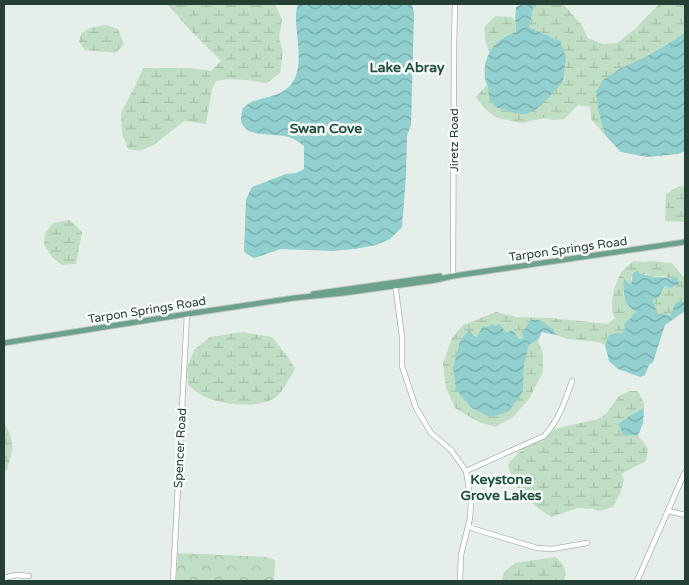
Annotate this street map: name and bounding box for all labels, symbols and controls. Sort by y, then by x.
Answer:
district label: Lake Abray [370,59,445,76]
street label: Jiretz Road [447,108,461,172]
district label: Swan Cove [290,120,362,137]
street label: Tarpon Springs Road [508,234,628,264]
street label: Tarpon Springs Road [87,294,207,326]
street label: Spencer Road [171,408,189,488]
district label: Keystone Grove Lakes [460,471,542,504]

